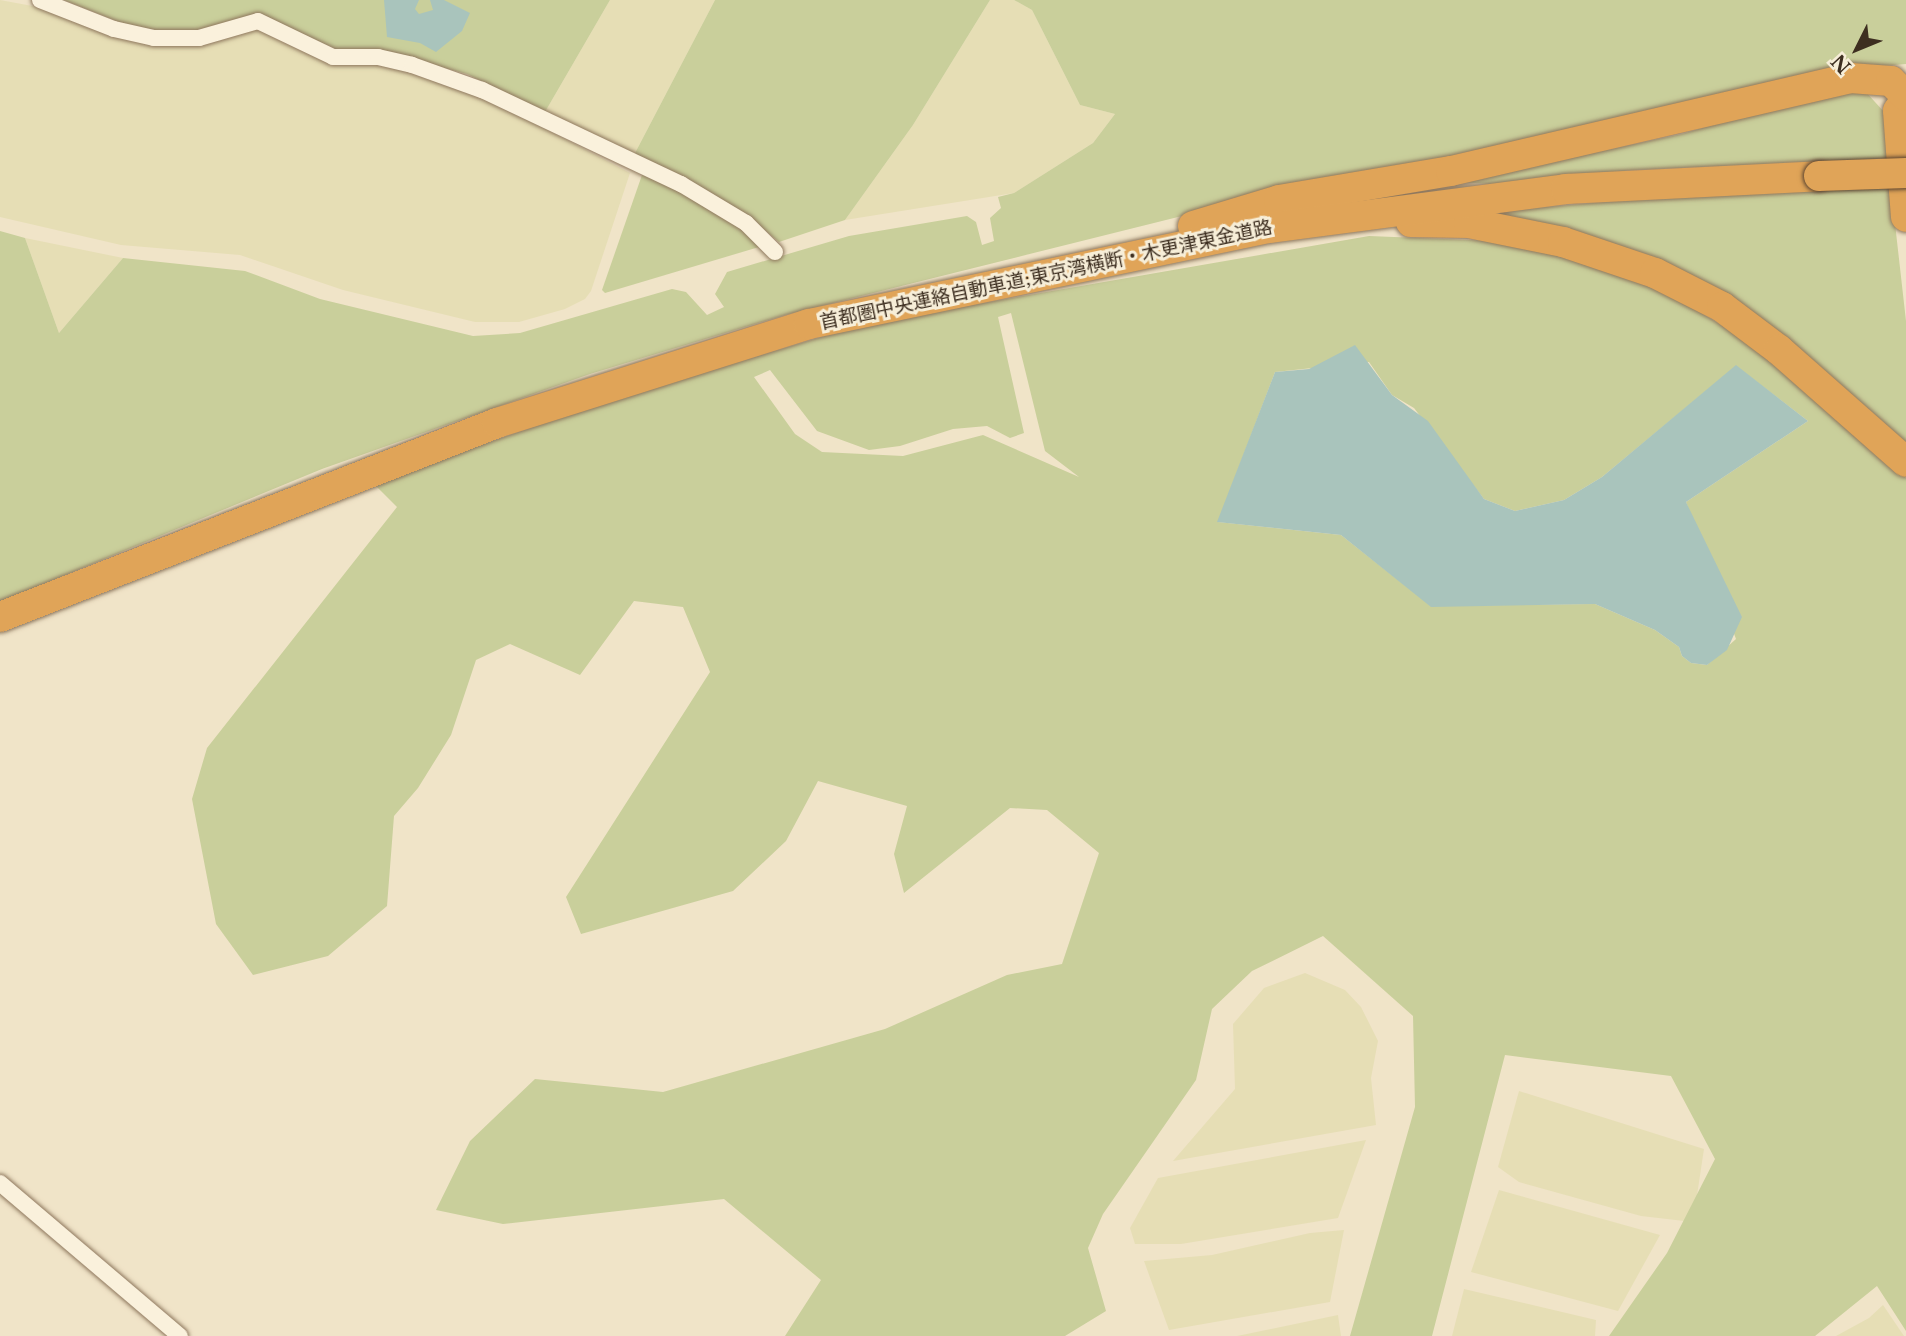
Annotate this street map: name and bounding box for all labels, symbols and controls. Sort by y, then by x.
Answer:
north arrow [1822,14,1892,84]
text: N [1827,49,1856,78]
street label: 首都圏中央連絡自動車道;東京湾横断・木更津東金道路 [818,216,1274,334]

